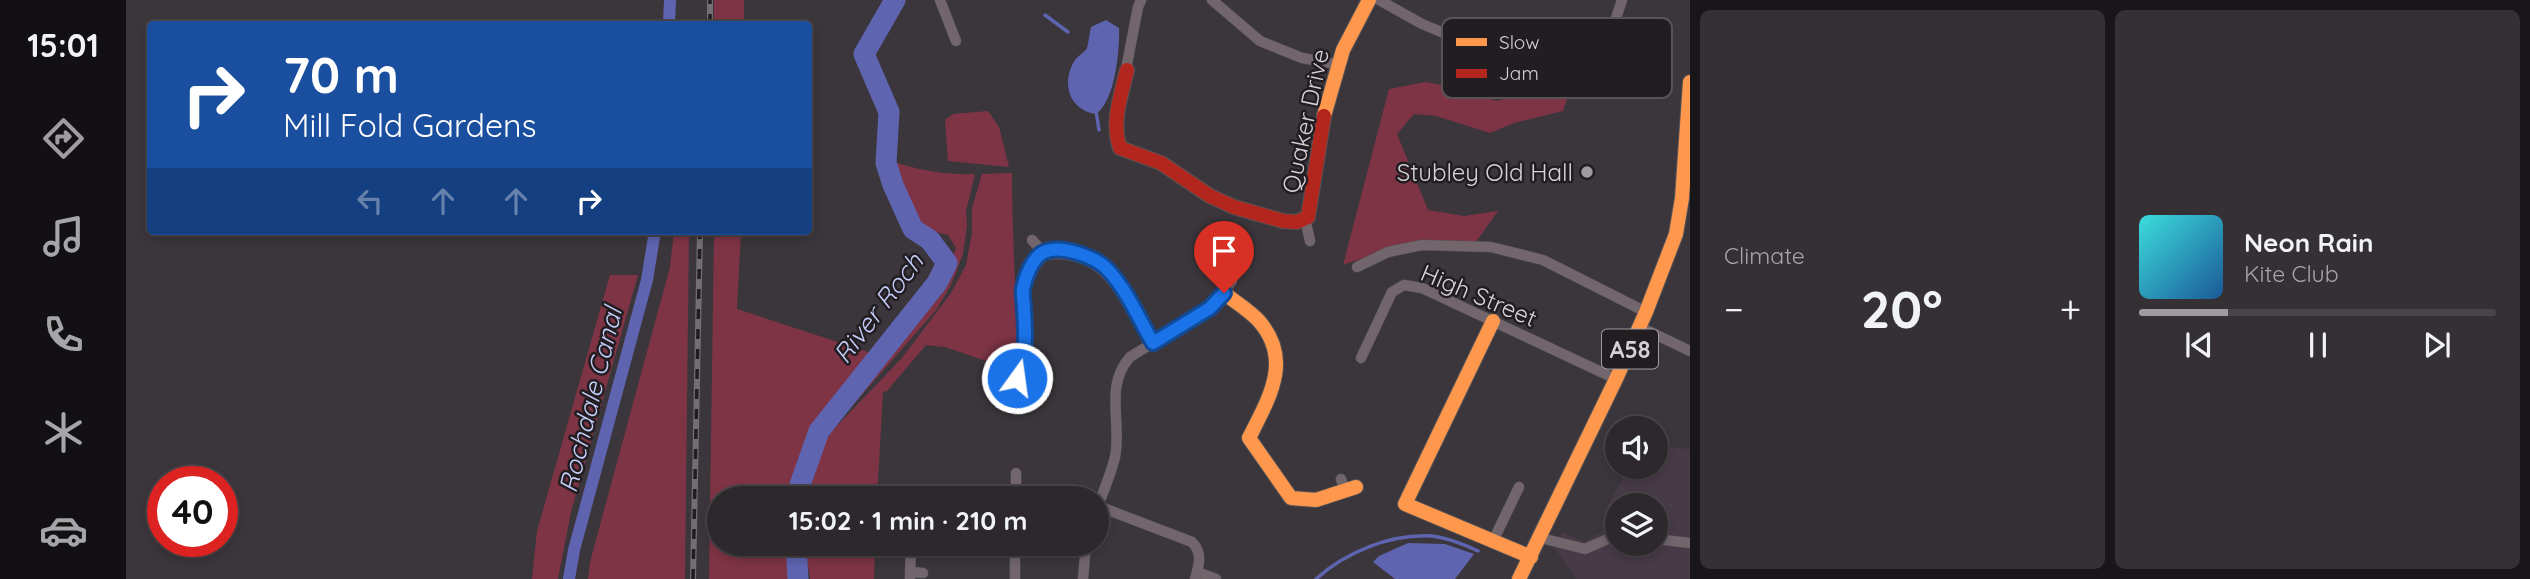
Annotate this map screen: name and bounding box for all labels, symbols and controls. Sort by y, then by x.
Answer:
legend [1442,18,1672,98]
text: 15:01 [27,25,99,65]
text: Slow [1499,30,1540,54]
text: 70 m [283,44,399,105]
street label: Quaker Drive [1275,46,1335,196]
icon: right [168,49,259,140]
text: Jam [1499,61,1539,85]
text: Mill Fold Gardens [283,105,537,145]
icon: directions [39,114,88,163]
place label: Stubley Old Hall [1397,157,1573,187]
marker: Stubley Old Hall [1579,164,1595,180]
icon: left [351,182,389,220]
icon: ahead [424,182,462,220]
icon: ahead [497,182,535,220]
icon: right [570,182,608,220]
icon: music [39,212,88,261]
pin [1194,221,1254,293]
text: Neon Rain [2244,226,2373,259]
icon: arrive [1205,232,1243,270]
text: Climate [1724,241,1805,270]
water label: River Roch [826,245,931,370]
street label: High Street [1416,257,1542,333]
text: Kite Club [2244,259,2339,288]
text: 20° [1861,276,1943,341]
text: − [1724,285,1744,333]
text: + [2060,285,2081,333]
water label: Rochdale Canal [551,301,630,496]
icon: phone [39,310,88,359]
icon: previous [2180,326,2218,364]
icon: pause [2299,326,2337,364]
icon: next [2418,326,2456,364]
road number: A58 [1602,330,1658,368]
position arrow [980,341,1054,415]
icon: climate [39,408,88,457]
map controls [1605,416,1668,556]
button: sound [1605,416,1668,479]
speed limit sign: 40 [147,466,238,557]
button: layers [1605,493,1668,556]
text: 15:02 · 1 min · 210 m [789,504,1027,537]
icon: car [39,506,88,555]

